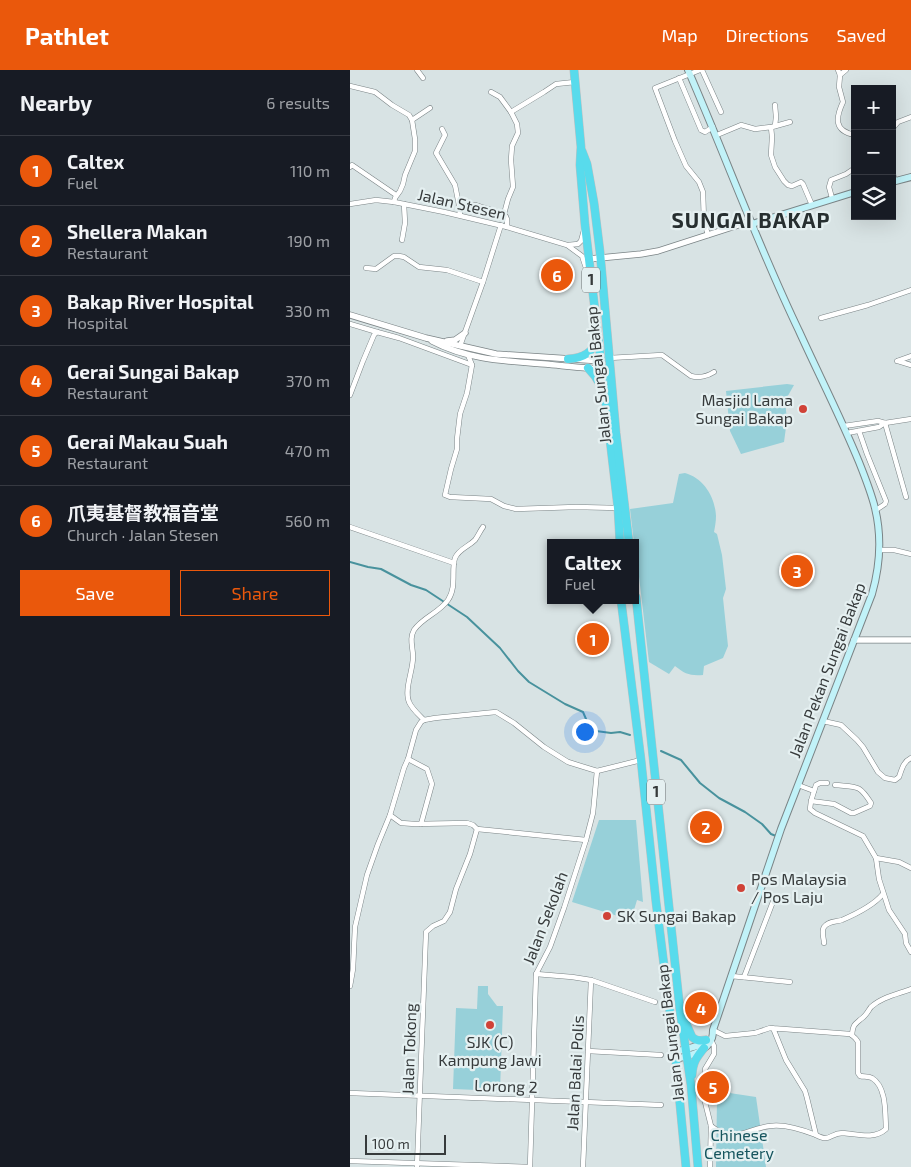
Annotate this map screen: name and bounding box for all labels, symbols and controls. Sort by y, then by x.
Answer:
text: Pathlet [25,21,109,50]
text: Map [661,24,698,46]
text: Directions [726,24,809,46]
text: Saved [837,24,886,46]
map controls [851,85,896,220]
button: + [851,85,896,130]
text: Nearby [20,90,92,115]
text: 6 results [266,93,330,112]
button: − [851,130,896,175]
text: Caltex [67,150,124,173]
text: 1 [33,161,39,180]
text: 110 m [290,161,330,180]
text: Fuel [67,173,98,192]
button: layers [851,175,896,220]
street label: Jalan Stesen [416,184,508,223]
district label: SUNGAI BAKAP [671,207,831,232]
text: Shellera Makan [67,220,208,243]
text: 2 [31,231,41,250]
text: 190 m [287,231,330,250]
text: Restaurant [67,243,148,262]
pin: 6 [541,256,573,294]
road number: 1 [582,268,600,292]
text: Bakap River Hospital [67,290,254,313]
text: 3 [31,301,41,320]
text: 330 m [285,301,330,320]
street label: Jalan Sungai Bakap [581,305,614,445]
text: Hospital [67,313,128,332]
text: Gerai Sungai Bakap [67,360,239,383]
text: 4 [31,371,41,390]
text: 370 m [286,371,330,390]
text: Restaurant [67,383,148,402]
place label: Masjid Lama Sungai Bakap [696,390,793,427]
marker: Masjid Lama Sungai Bakap [797,403,809,415]
text: Gerai Makau Suah [67,430,228,453]
text: 5 [32,441,40,460]
text: 470 m [285,441,330,460]
text: Restaurant [67,453,148,472]
text: 爪夷基督教福音堂 [67,501,219,524]
text: 6 [31,511,41,530]
text: 560 m [285,511,330,530]
text: Church · Jalan Stesen [67,525,219,544]
popup [547,539,639,604]
text: Caltex [564,551,622,574]
pin: 3 [781,552,813,590]
button: Save [20,570,170,616]
button: Share [180,570,330,616]
text: Fuel [564,574,595,593]
street label: Jalan Pekan Sungai Bakap [784,580,869,760]
pin: 1 [577,620,609,658]
your location [572,719,598,745]
road number: 1 [647,780,665,804]
pin: 2 [690,808,722,846]
street label: Jalan Sekolah [518,869,571,967]
place label: Pos Malaysia / Pos Laju [751,869,847,907]
marker: Pos Malaysia / Pos Laju [735,882,747,894]
place label: SK Sungai Bakap [617,906,736,925]
marker: SK Sungai Bakap [601,910,613,922]
street label: Jalan Sungai Bakap [652,963,687,1103]
pin: 4 [685,989,717,1027]
street label: Jalan Tokong [397,1003,420,1095]
street label: Jalan Balai Polis [562,1015,587,1131]
marker: SJK (C) Kampung Jawi [484,1019,496,1031]
place label: SJK (C) Kampung Jawi [438,1032,542,1069]
pin: 5 [697,1068,729,1106]
street label: Lorong 2 [474,1075,538,1096]
park label: Chinese Cemetery [704,1125,774,1162]
scale bar [365,1132,446,1155]
text: 100 m [372,1135,410,1152]

